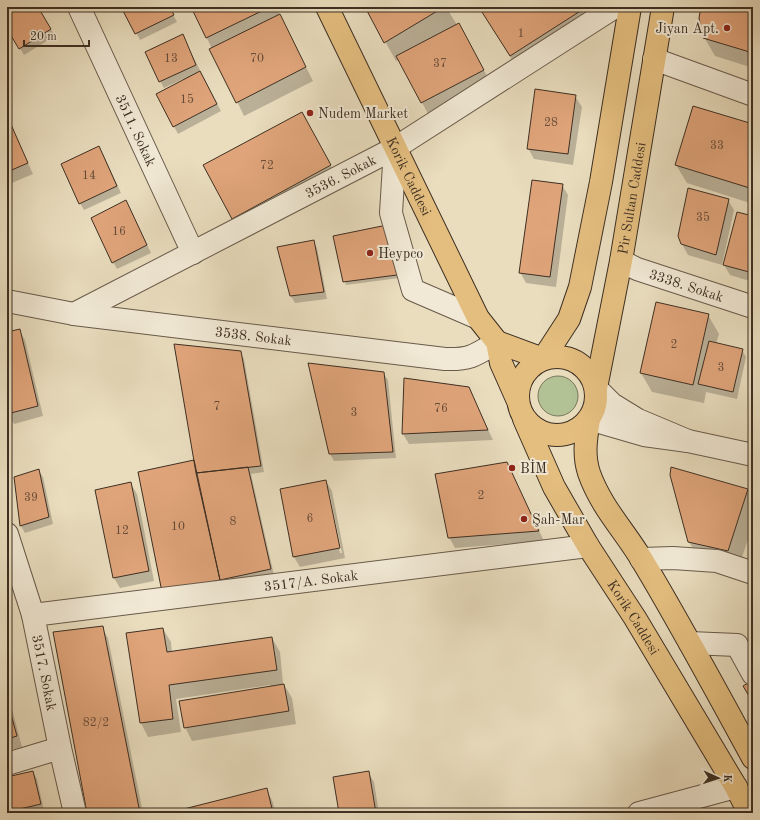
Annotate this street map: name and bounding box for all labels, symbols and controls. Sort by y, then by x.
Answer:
scale bar [24,22,89,48]
place label: Jiyan Apt. [656,22,719,36]
marker: Jiyan Apt. [722,23,732,33]
house number: 1 [518,28,524,40]
text: 20 m [30,31,57,43]
house number: 13 [164,53,178,65]
house number: 70 [250,53,264,65]
house number: 37 [433,58,447,70]
street label: 3511. Sokak [113,93,158,169]
house number: 15 [180,93,194,106]
place label: Nudem Market [318,107,408,121]
marker: Nudem Market [305,108,315,118]
house number: 28 [544,117,558,129]
street label: Korik Caddesi [383,135,433,218]
house number: 33 [710,140,724,152]
street label: Pir Sultan Caddesi [616,141,649,256]
street label: 3536. Sokak [303,153,379,201]
house number: 72 [260,160,274,172]
house number: 14 [82,170,96,182]
house number: 35 [696,211,710,224]
house number: 16 [112,226,126,238]
place label: Heypco [378,247,423,261]
marker: Heypco [365,248,375,258]
street label: 3338. Sokak [647,267,725,305]
street label: 3538. Sokak [214,325,293,348]
house number: 2 [671,339,677,351]
house number: 3 [718,362,724,374]
house number: 7 [214,401,220,413]
house number: 76 [434,403,448,415]
house number: 3 [351,407,357,419]
place label: BİM [520,459,547,476]
marker: BİM [507,463,517,473]
house number: 2 [478,490,484,502]
house number: 39 [24,492,38,504]
house number: 6 [307,513,314,525]
place label: Şah-Mar [532,513,585,527]
marker: Şah-Mar [519,514,529,524]
house number: 8 [230,516,237,528]
house number: 10 [171,521,185,533]
house number: 12 [115,525,129,537]
street label: 3517/A. Sokak [263,569,359,594]
street label: Korik Caddesi [604,578,661,658]
street label: 3517. Sokak [29,634,58,712]
house number: 82/2 [83,717,109,729]
north arrow [698,758,738,798]
text: K [721,774,732,783]

